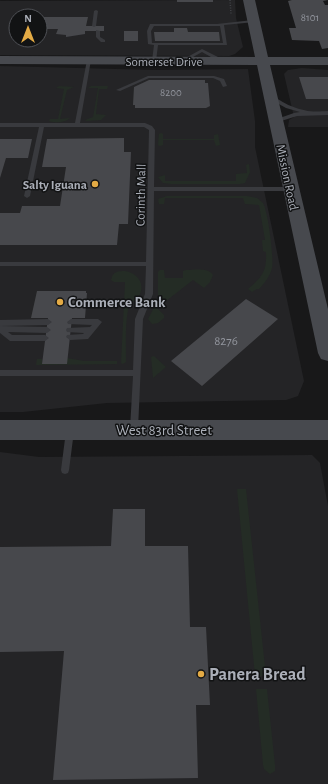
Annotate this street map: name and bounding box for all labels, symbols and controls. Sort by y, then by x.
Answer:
north arrow [8,8,48,48]
house number: 8101 [301,12,319,23]
text: N [24,13,32,24]
street label: Somerset Drive [126,56,202,69]
house number: 8200 [160,87,182,98]
street label: Mission Road [273,143,300,212]
street label: Corinth Mall [134,164,149,226]
place label: Salty Iguana [23,179,87,192]
marker: Salty Iguana [90,179,100,189]
place label: Commerce Bank [68,295,166,310]
marker: Commerce Bank [55,297,65,307]
house number: 8276 [214,335,238,348]
street label: West 83rd Street [116,423,212,438]
place label: Panera Bread [209,666,306,684]
marker: Panera Bread [196,669,206,679]

